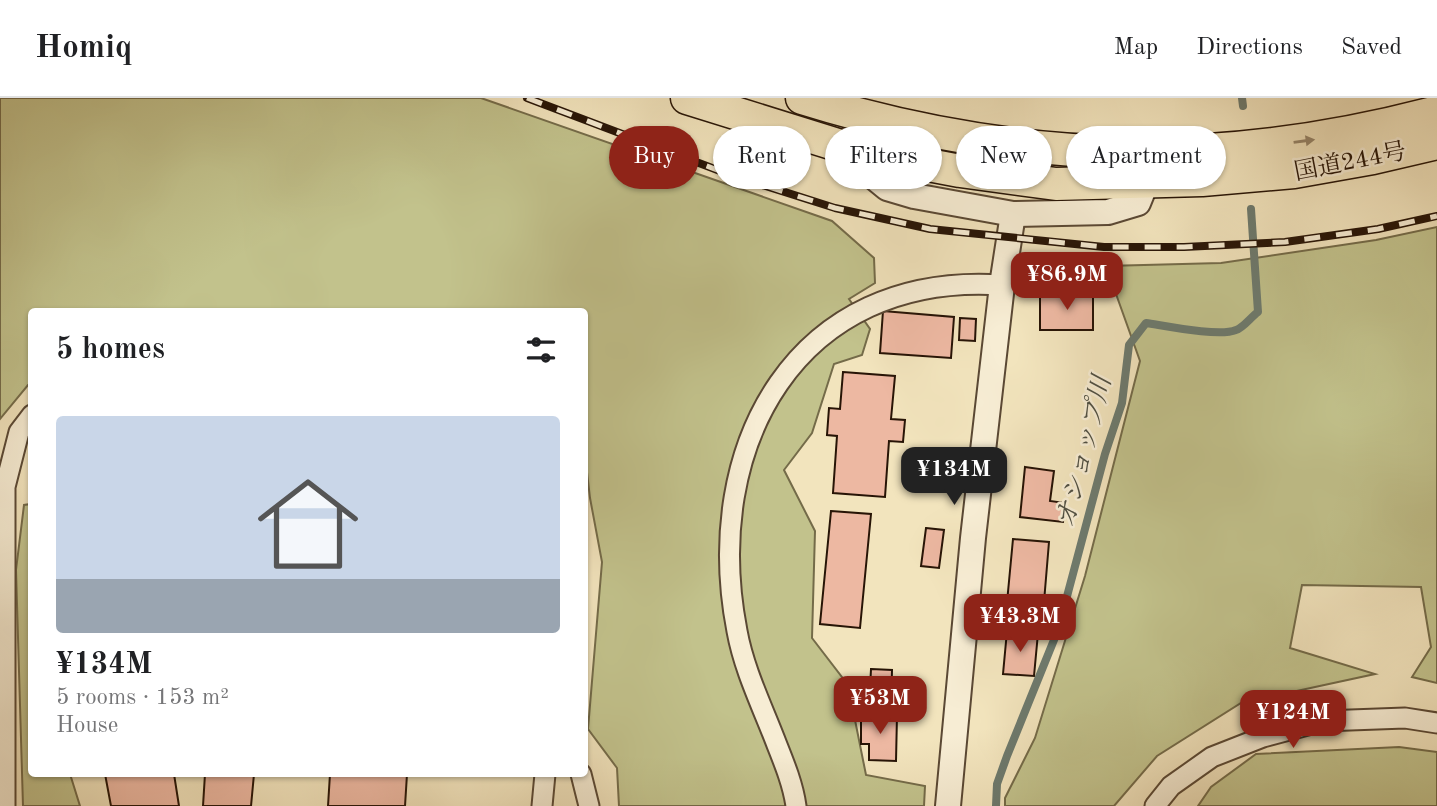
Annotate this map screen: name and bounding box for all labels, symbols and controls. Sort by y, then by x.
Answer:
text: Homiq [35,32,132,65]
text: Map [1114,36,1158,60]
text: Directions [1196,36,1303,60]
text: Saved [1341,36,1402,60]
chip: Buy [609,126,699,189]
chip: Rent [713,126,811,189]
chip: Filters [825,126,942,189]
chip: New [956,126,1052,189]
chip: Apartment [1066,126,1226,189]
one-way arrow [1293,135,1315,146]
street label: 国道244号 [1292,137,1409,186]
pin: ¥86.9M [1010,252,1124,312]
text: ¥86.9M [1027,263,1107,286]
icon: filters [522,331,560,369]
text: 5 homes [56,335,165,365]
water label: オショップ川 [1052,371,1117,531]
pin: ¥134M [905,448,1003,507]
text: ¥134M [917,458,991,481]
icon: home [245,461,371,587]
pin: ¥43.3M [963,594,1077,654]
text: ¥43.3M [980,605,1060,628]
text: ¥134M [56,650,152,680]
pin: ¥53M [839,676,921,736]
text: 5 rooms · 153 m² [56,686,229,709]
text: ¥53M [850,687,910,710]
pin: ¥124M [1244,690,1342,750]
text: ¥124M [1256,701,1330,724]
text: House [56,714,118,737]

